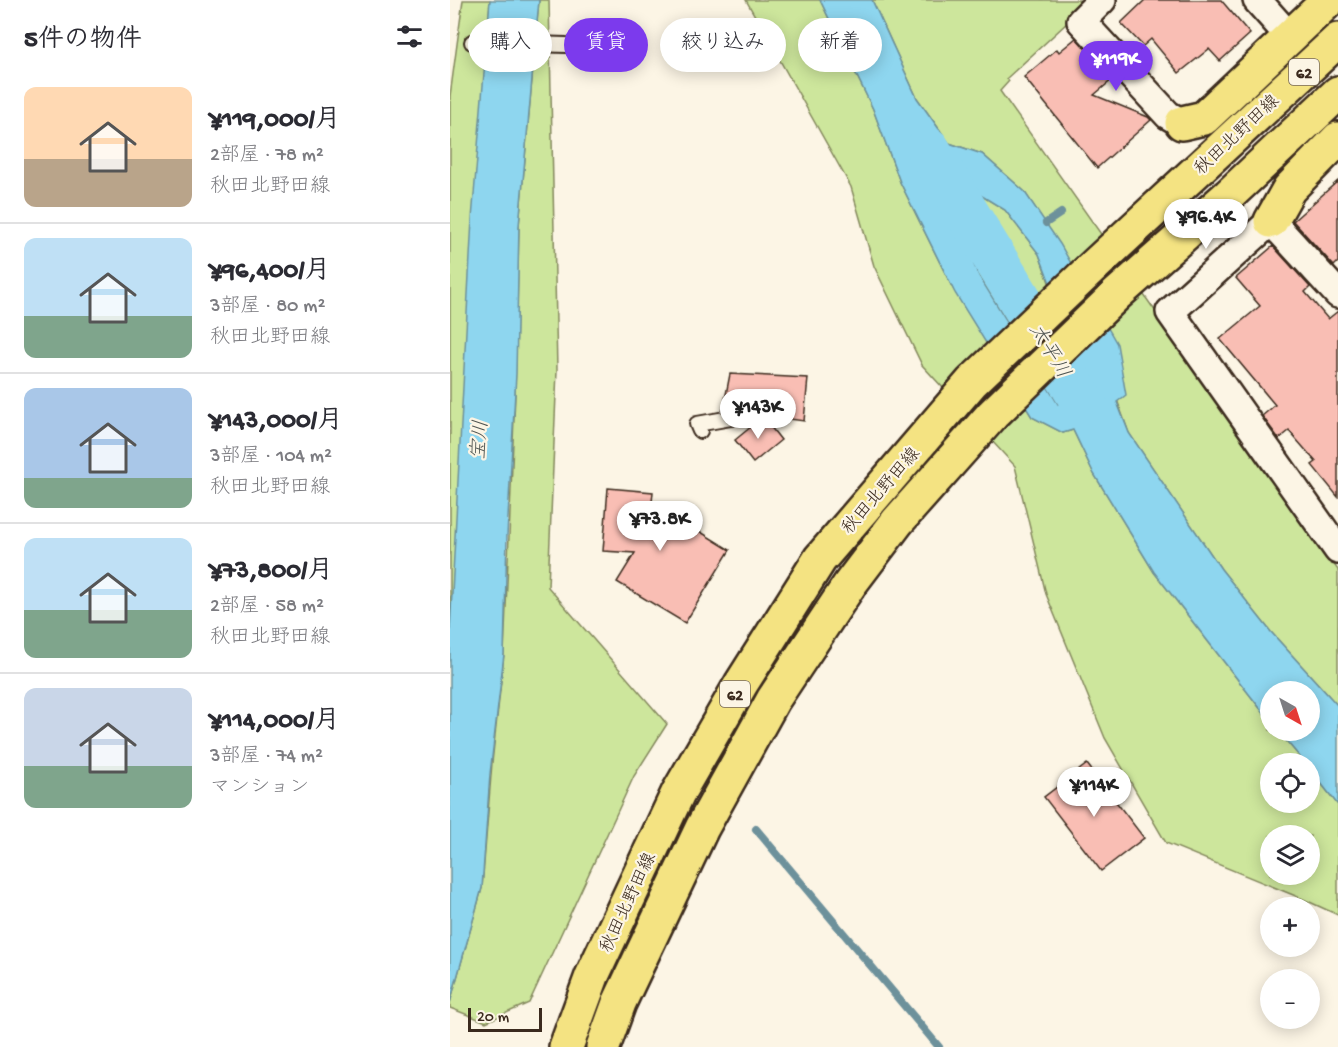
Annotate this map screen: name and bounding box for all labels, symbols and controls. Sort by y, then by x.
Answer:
chip: 購入 [468,18,552,72]
chip: 賃貸 [564,18,648,72]
chip: 絞り込み [660,18,786,72]
chip: 新着 [798,18,882,72]
icon: filters [393,20,426,53]
text: 5件の物件 [24,26,142,57]
pin: ¥119K [1074,41,1158,92]
text: ¥119K [1093,49,1139,72]
road number: 62 [1289,59,1319,85]
street label: 秋田北野田線 [1190,91,1284,180]
text: ¥119,000/月 [210,106,341,137]
icon: home [72,111,144,183]
text: 2部屋 · 78 m² [210,145,324,168]
text: 秋田北野田線 [210,176,330,199]
pin: ¥96.4K [1157,199,1255,250]
text: ¥96.4K [1178,207,1234,230]
text: ¥96,400/月 [210,257,331,288]
icon: home [72,262,144,334]
text: 3部屋 · 80 m² [210,296,325,319]
water label: 太平川 [1023,320,1074,383]
text: 秋田北野田線 [210,327,330,350]
pin: ¥143K [716,389,800,440]
text: ¥143K [734,397,782,420]
text: ¥143,000/月 [210,407,343,438]
icon: home [72,412,144,484]
water label: 宝川 [467,419,495,461]
street label: 秋田北野田線 [838,443,925,539]
text: 3部屋 · 104 m² [210,446,332,469]
text: 秋田北野田線 [210,477,330,500]
pin: ¥73.8K [611,501,709,552]
text: ¥73.8K [631,509,689,532]
text: ¥73,800/月 [210,557,333,588]
icon: home [72,562,144,634]
text: 2部屋 · 58 m² [210,596,324,619]
text: 秋田北野田線 [210,627,330,650]
road number: 62 [720,681,750,707]
north arrow [1260,681,1320,741]
map controls [1260,681,1320,1029]
text: ¥114,000/月 [210,707,340,738]
icon: home [72,712,144,784]
text: 3部屋 · 74 m² [210,746,323,769]
button: locate [1260,753,1320,813]
pin: ¥114K [1052,767,1136,818]
text: ¥114K [1071,775,1117,798]
text: マンション [210,777,309,800]
button: layers [1260,825,1320,885]
street label: 秋田北野田線 [596,849,662,956]
button: + [1260,897,1320,957]
button: − [1260,969,1320,1029]
scale bar [468,1005,542,1032]
text: 20 m [477,1009,509,1028]

